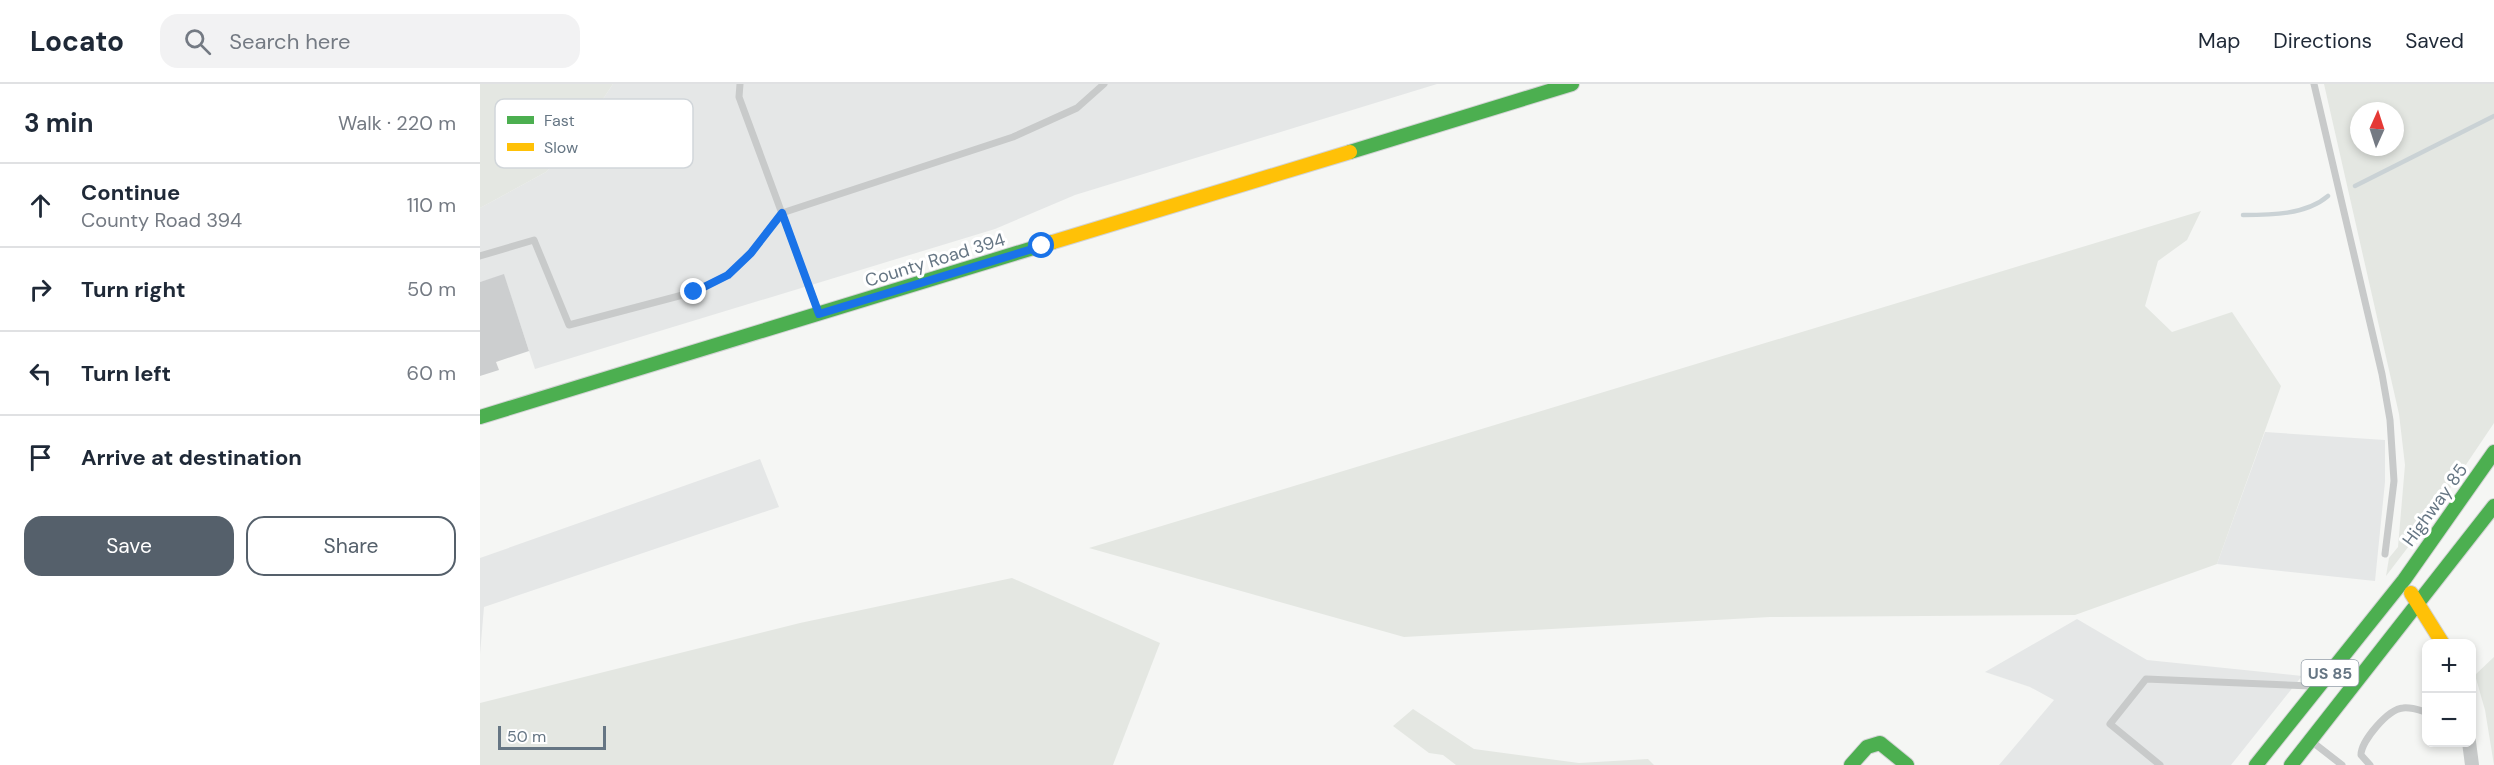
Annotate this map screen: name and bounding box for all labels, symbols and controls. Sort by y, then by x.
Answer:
search box [160,14,580,68]
text: Locato [30,23,124,60]
icon: search [181,25,214,58]
text: Search here [229,27,351,56]
text: Map [2198,27,2240,55]
text: Directions [2273,27,2372,55]
text: Saved [2405,27,2464,55]
legend [495,99,693,168]
north arrow [2350,102,2404,156]
text: 3 min [24,106,93,140]
text: Walk · 220 m [338,110,456,136]
text: Fast [544,110,575,131]
text: Slow [544,137,578,158]
text: Continue [81,178,180,207]
icon: ahead [24,189,57,222]
text: 110 m [407,192,456,218]
text: County Road 394 [81,207,242,233]
street label: County Road 394 [862,227,1008,293]
route start [1028,232,1054,258]
icon: right [24,273,57,306]
text: Turn right [81,275,186,304]
text: 50 m [407,276,456,302]
route end [680,278,706,304]
icon: left [24,357,57,390]
text: Turn left [81,359,171,388]
text: 60 m [407,360,456,386]
icon: arrive [24,441,57,474]
text: Arrive at destination [81,443,302,472]
street label: Highway 85 [2397,459,2473,551]
button: Save [24,516,234,576]
button: Share [246,516,456,576]
map controls [2422,639,2476,747]
button: + [2422,639,2476,693]
road number: US 85 [2302,660,2358,686]
button: − [2422,693,2476,747]
scale bar [498,723,606,750]
text: 50 m [507,726,546,747]

